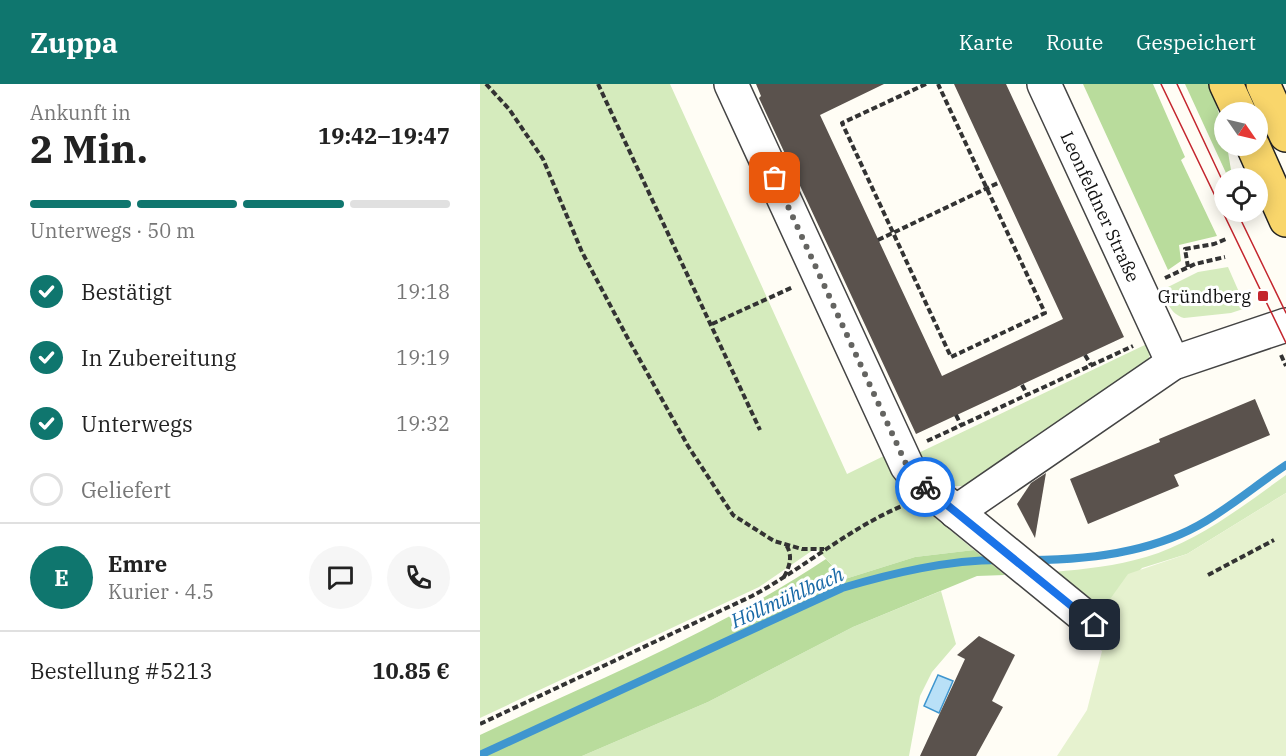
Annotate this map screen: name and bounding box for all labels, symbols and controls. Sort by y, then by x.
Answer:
text: Zuppa [30,24,118,61]
text: Karte [959,28,1013,56]
text: Route [1046,28,1103,56]
text: Gespeichert [1136,28,1256,56]
text: Ankunft in [30,99,131,126]
north arrow [1214,102,1268,156]
map controls [1214,102,1268,222]
text: 19:42–19:47 [318,121,450,150]
text: 2 Min. [30,123,148,174]
street label: Leonfeldner Straße [1056,128,1145,286]
pin [749,152,800,203]
icon: bag [758,161,791,194]
button: locate [1214,168,1268,222]
text: Unterwegs · 50 m [30,217,195,244]
icon: check [30,275,63,308]
text: Bestätigt [81,277,172,306]
text: 19:18 [396,278,450,305]
place label: Gründberg [1158,285,1251,308]
marker: Gründberg [1256,289,1270,303]
icon: check [30,341,63,374]
text: In Zubereitung [81,343,236,372]
text: 19:19 [396,344,450,371]
icon: check [30,407,63,440]
text: Unterwegs [81,409,193,438]
text: 19:32 [396,410,450,437]
courier [895,457,955,517]
icon: bike [909,471,942,504]
text: Geliefert [81,475,171,504]
button: chat [309,546,372,609]
button: phone [387,546,450,609]
text: Emre [108,549,167,578]
water label: Höllmühlbach [725,560,848,634]
text: E [54,563,69,592]
text: Kurier · 4.5 [108,578,214,605]
pin [1069,599,1120,650]
icon: home [1078,608,1111,641]
text: Bestellung #5213 [30,656,213,685]
text: 10.85 € [372,656,450,685]

